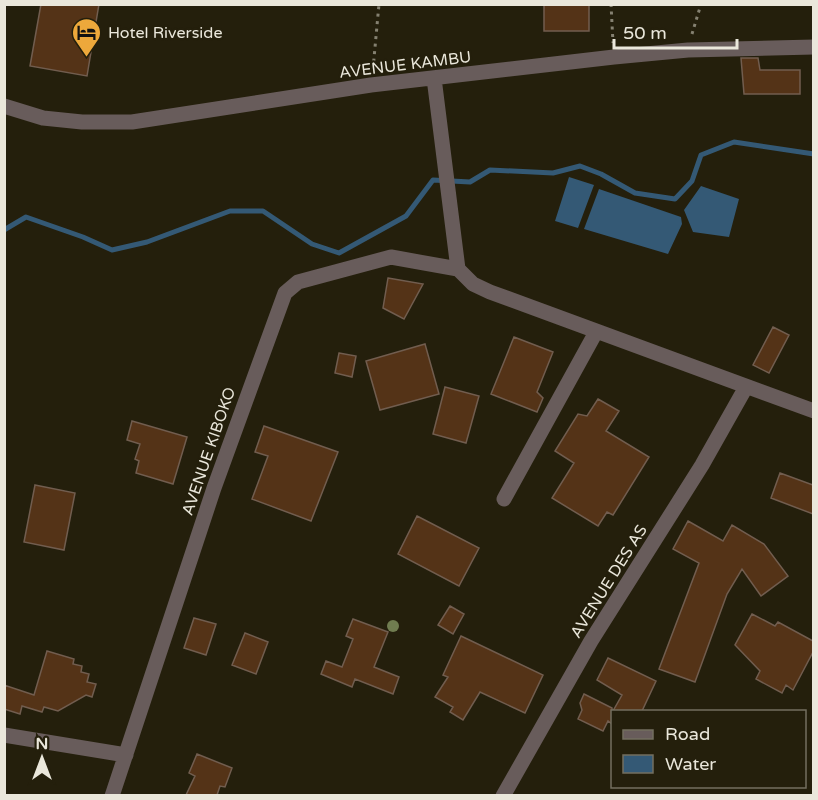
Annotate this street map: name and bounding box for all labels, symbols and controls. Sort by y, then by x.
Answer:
scale bar [614,12,737,50]
hotel icon: Hotel Riverside [71,16,103,58]
text: 50 m [623,22,667,44]
place label: Hotel Riverside [108,23,222,43]
street label: AVENUE KAMBU [338,47,472,83]
street label: AVENUE KIBOKO [178,384,240,518]
street label: AVENUE DES AS [566,521,652,642]
legend [611,710,806,788]
text: Road [665,723,710,745]
north arrow [12,728,72,788]
text: N [36,734,48,754]
text: Water [665,753,716,775]

